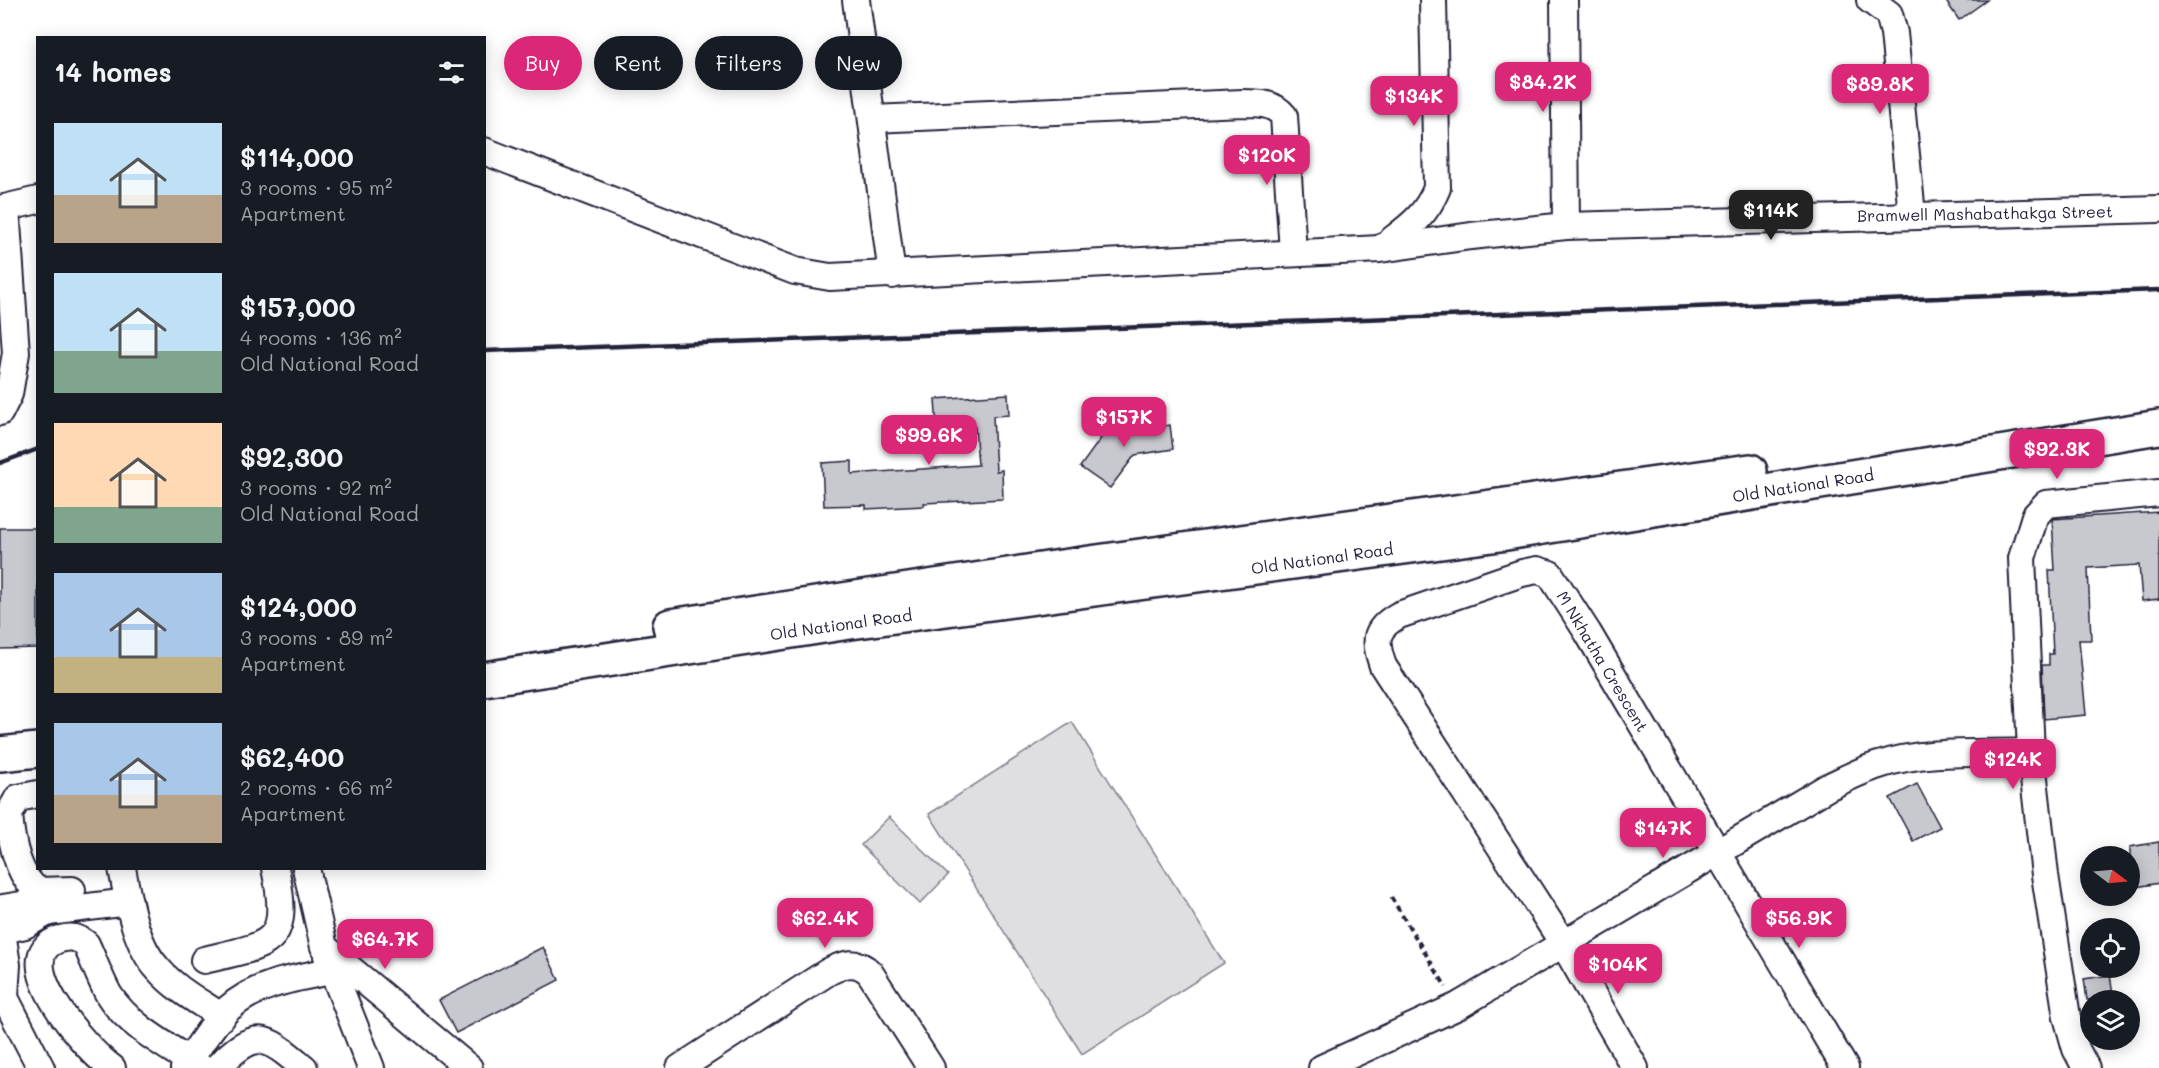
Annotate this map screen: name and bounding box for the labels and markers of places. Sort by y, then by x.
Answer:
pin: $84.2K [1494,62,1592,113]
pin: $89.8K [1831,64,1929,115]
pin: $134K [1372,76,1456,127]
pin: $120K [1225,135,1309,186]
pin: $114K [1729,190,1813,241]
pin: $157K [1082,397,1166,448]
pin: $99.6K [880,415,978,466]
pin: $92.3K [2008,429,2106,480]
pin: $124K [1971,739,2055,790]
pin: $147K [1621,808,1705,859]
pin: $62.4K [776,898,874,949]
pin: $56.9K [1750,898,1848,949]
pin: $64.7K [336,919,434,970]
pin: $104K [1576,944,1660,995]

